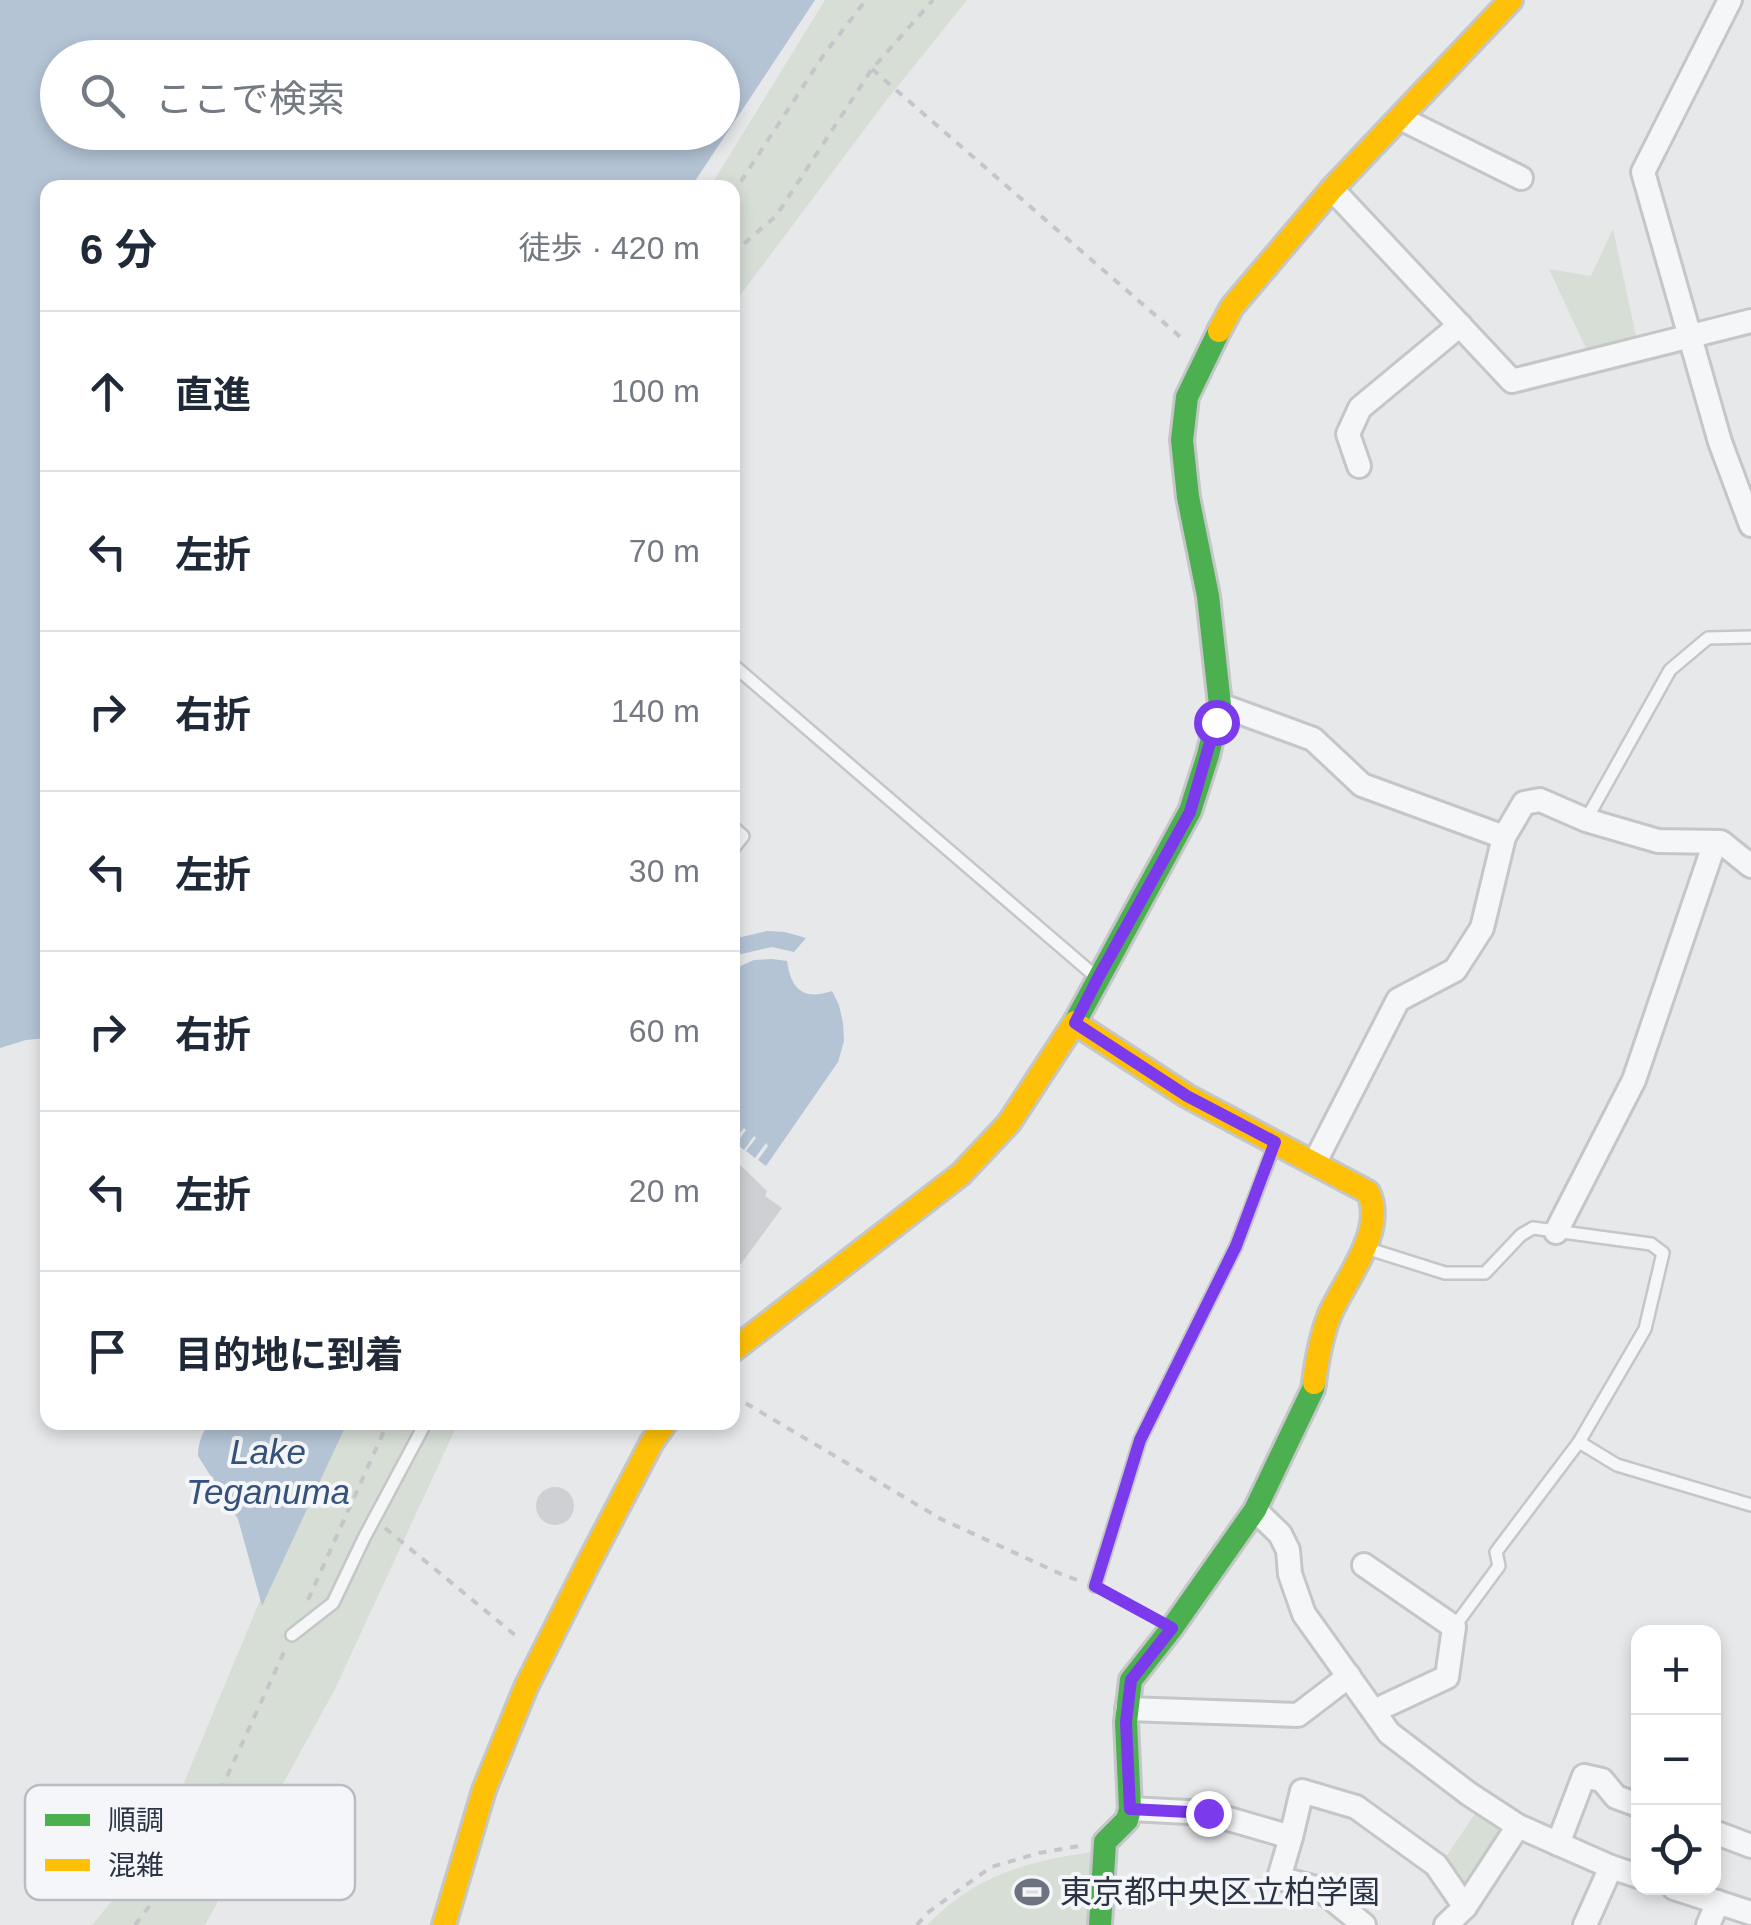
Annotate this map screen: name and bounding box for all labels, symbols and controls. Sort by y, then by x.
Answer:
search box [40,40,740,150]
icon: search [75,68,130,123]
text: ここで検索 [155,78,345,120]
text: 6 分 [80,226,157,273]
text: 徒歩 · 420 m [519,230,700,266]
icon: ahead [80,364,135,419]
text: 100 m [611,373,700,409]
text: 直進 [175,374,251,416]
icon: left [80,524,135,579]
text: 70 m [629,533,700,569]
text: 左折 [175,534,251,576]
icon: right [80,684,135,739]
text: 140 m [611,693,700,729]
text: 右折 [175,694,251,736]
route start [1194,700,1240,746]
icon: left [80,844,135,899]
text: 30 m [629,853,700,889]
text: 左折 [175,854,251,896]
icon: right [80,1004,135,1059]
text: 60 m [629,1013,700,1049]
text: 右折 [175,1014,251,1056]
icon: left [80,1164,135,1219]
text: 20 m [629,1173,700,1209]
text: 左折 [175,1174,251,1216]
icon: arrive [80,1324,135,1379]
text: 目的地に到着 [175,1334,403,1376]
water label: Lake Teganuma [186,1432,350,1511]
map controls [1631,1625,1721,1895]
button: + [1631,1625,1721,1715]
button: − [1631,1715,1721,1805]
legend [25,1785,355,1900]
route end [1186,1791,1232,1837]
text: 順調 [108,1805,164,1836]
button: locate [1631,1805,1721,1895]
text: 混雑 [108,1850,164,1881]
sports icon: 東京都中央区立柏学園 [1013,1873,1051,1911]
place label: 東京都中央区立柏学園 [1060,1874,1380,1910]

